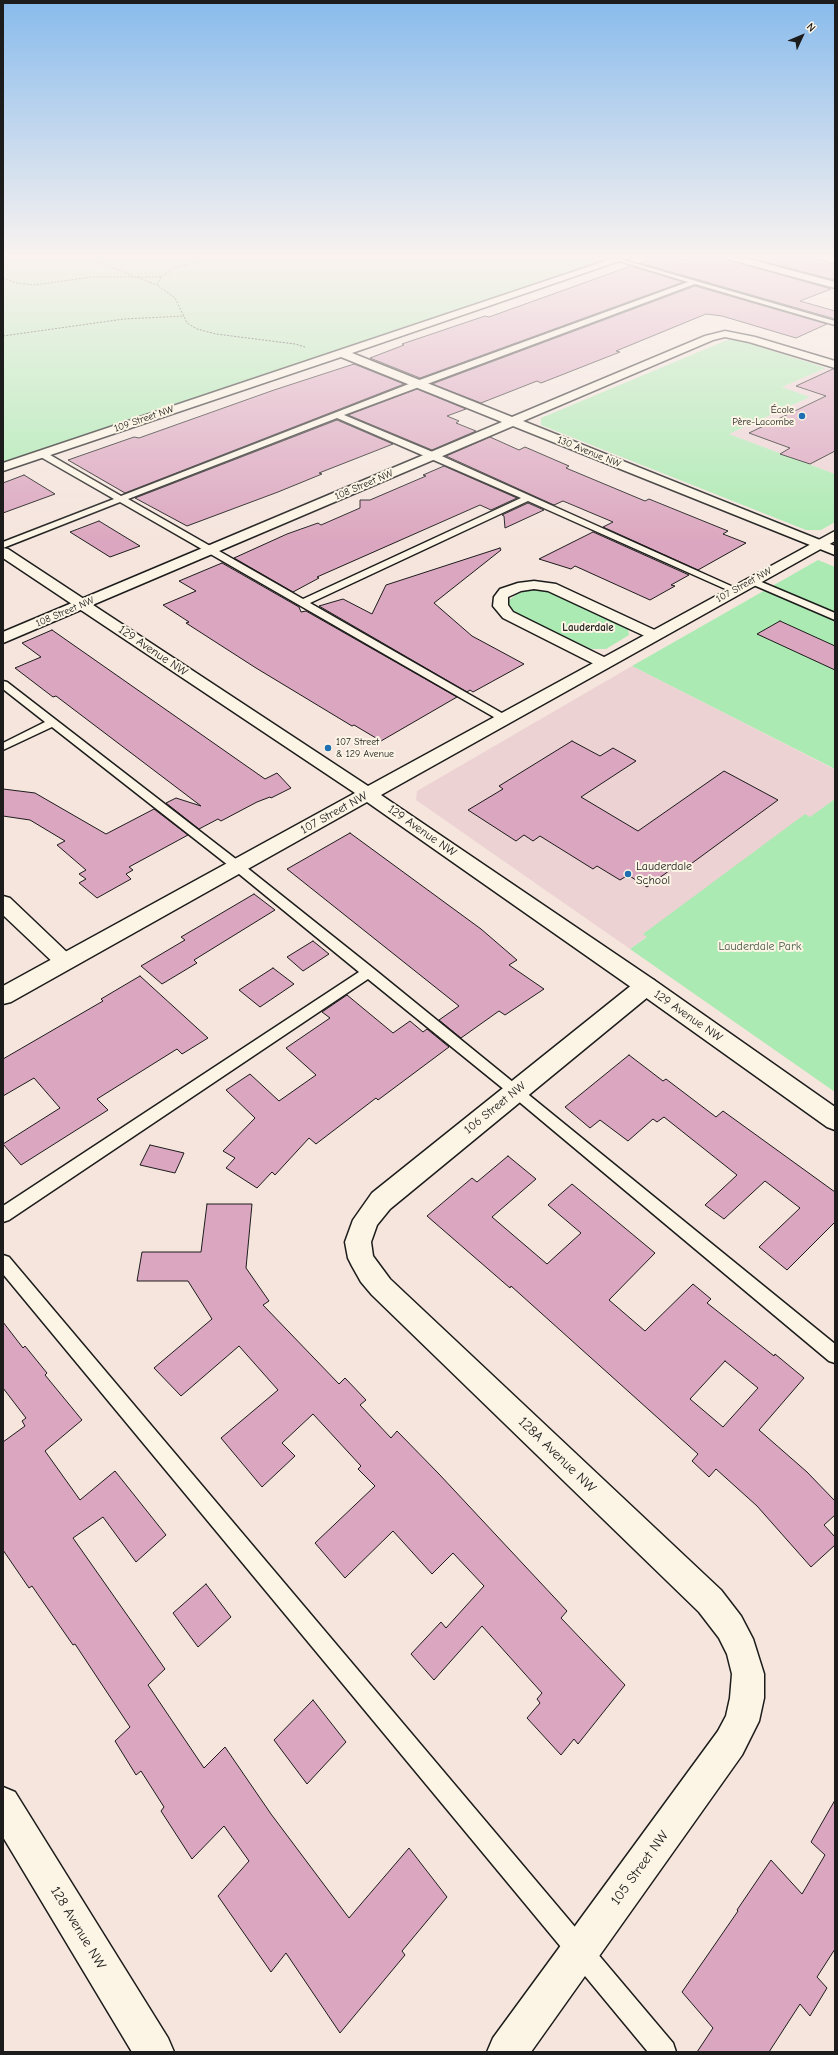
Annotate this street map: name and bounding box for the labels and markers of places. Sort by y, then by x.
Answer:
place label: École Père-Lacombe [732,404,794,428]
marker: École Père-Lacombe [797,411,807,421]
place label: 107 Street & 129 Avenue [336,736,394,760]
marker: 107 Street & 129 Avenue [323,743,333,753]
place label: Lauderdale School [636,860,692,888]
marker: Lauderdale School [623,869,633,879]

